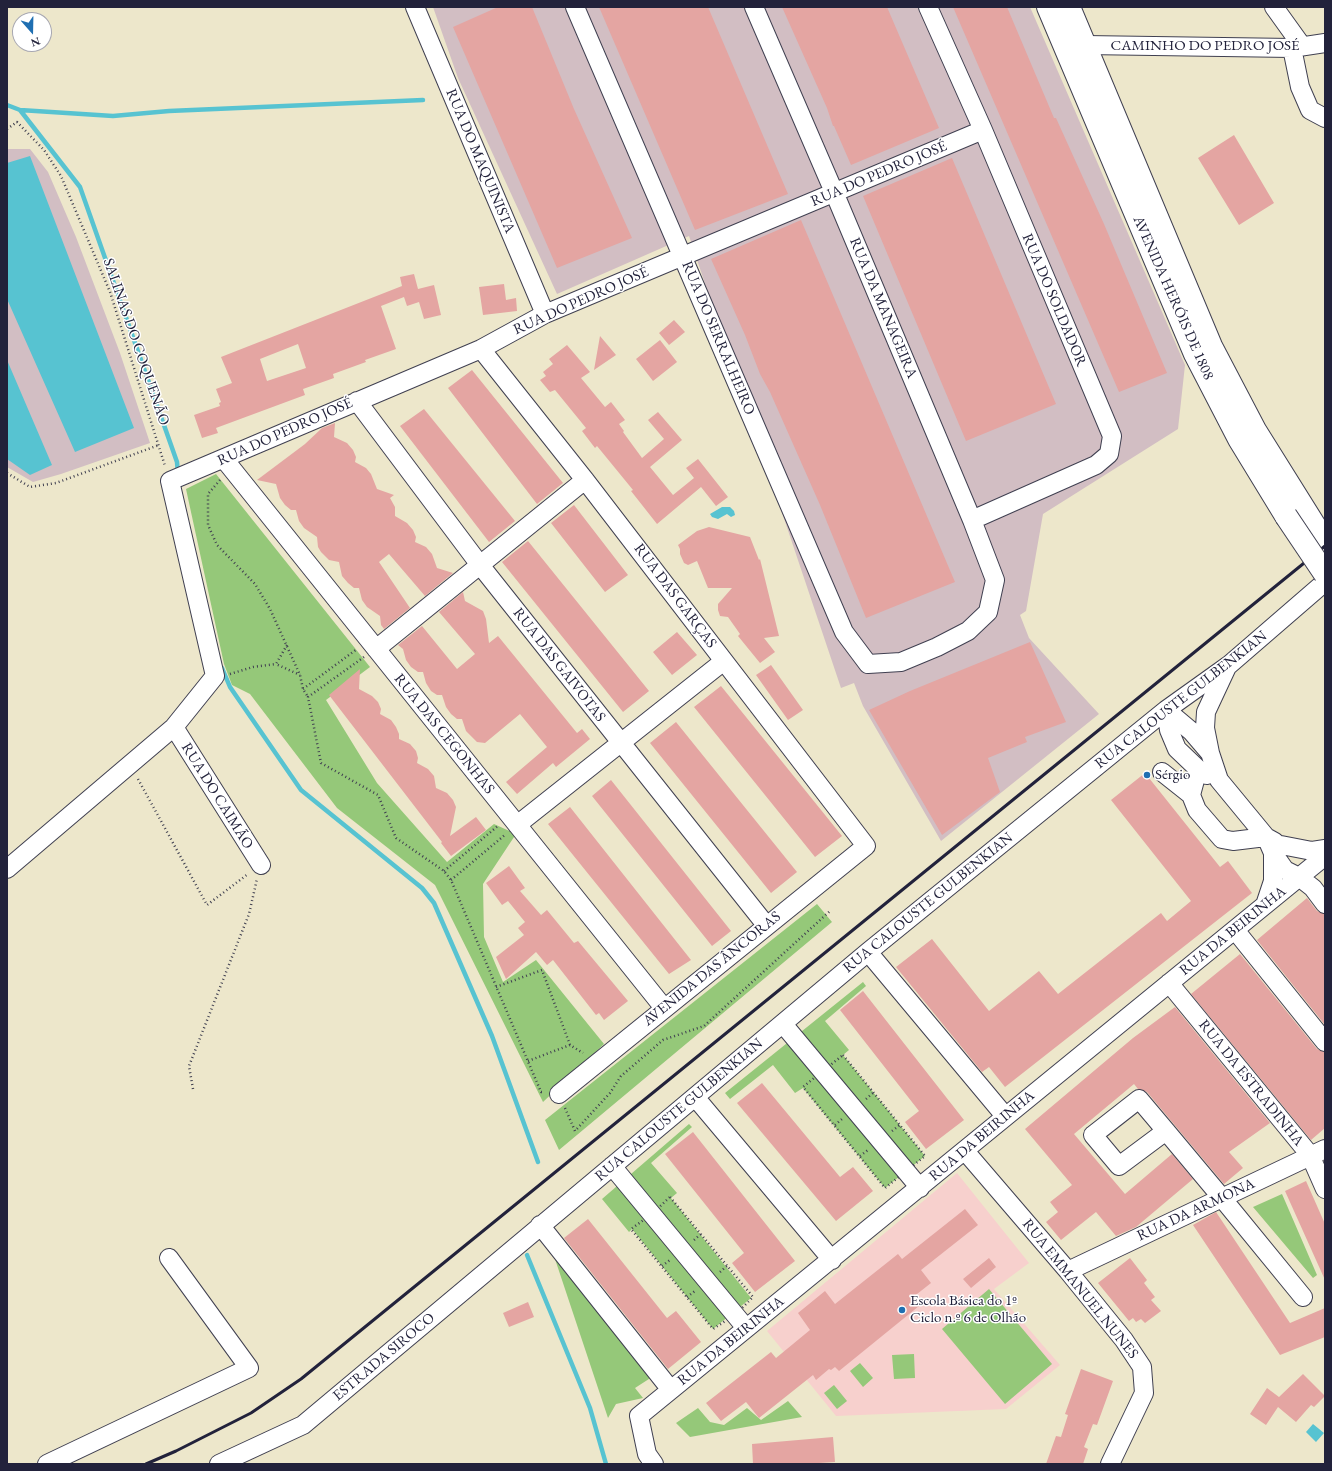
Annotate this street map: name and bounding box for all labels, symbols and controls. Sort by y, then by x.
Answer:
north arrow [12,12,52,52]
text: N [29,34,42,50]
street label: CAMINHO DO PEDRO JOSÉ [1110,37,1300,55]
street label: RUA DO MAQUINISTA [441,86,519,236]
street label: RUA DO PEDRO JOSÉ [808,137,950,211]
street label: AVENIDA HERÓIS DE 1808 [1129,213,1217,383]
street label: RUA DO SOLDADOR [1018,231,1090,369]
street label: RUA DA MANAGEIRA [845,235,921,381]
street label: SALINAS DO COQUENÃO [99,256,173,428]
street label: RUA DO SERRALHEIRO [677,258,759,418]
street label: RUA DO PEDRO JOSÉ [511,263,651,339]
street label: RUA DO PEDRO JOSÉ [215,394,355,470]
street label: RUA DAS GARÇAS [630,540,720,652]
street label: RUA DAS GAIVOTAS [509,604,609,726]
street label: RUA CALOUSTE GULBENKIAN [1091,627,1271,773]
street label: RUA DAS CEGONHAS [390,670,498,798]
street label: RUA DO CAIMÃO [177,740,257,852]
place label: Sérgio [1155,766,1190,784]
marker: Sérgio [1142,770,1152,780]
street label: RUA CALOUSTE GULBENKIAN [839,829,1017,977]
street label: RUA DA BEIRINHA [1176,882,1290,980]
street label: AVENIDA DAS ÂNCORAS [639,908,785,1030]
street label: RUA DA ESTRADINHA [1194,1016,1308,1150]
street label: RUA CALOUSTE GULBENKIAN [591,1035,767,1185]
street label: RUA DA BEIRINHA [926,1087,1038,1185]
street label: RUA DA ARMONA [1134,1175,1258,1245]
street label: RUA EMMANUEL NUNES [1018,1216,1142,1362]
street label: RUA DA BEIRINHA [674,1292,788,1390]
place label: Escola Básica do 1º Ciclo n.º 6 de Olhão [910,1292,1026,1327]
marker: Escola Básica do 1º Ciclo n.º 6 de Olhão [897,1305,907,1315]
street label: ESTRADA SIROCO [329,1309,439,1405]

